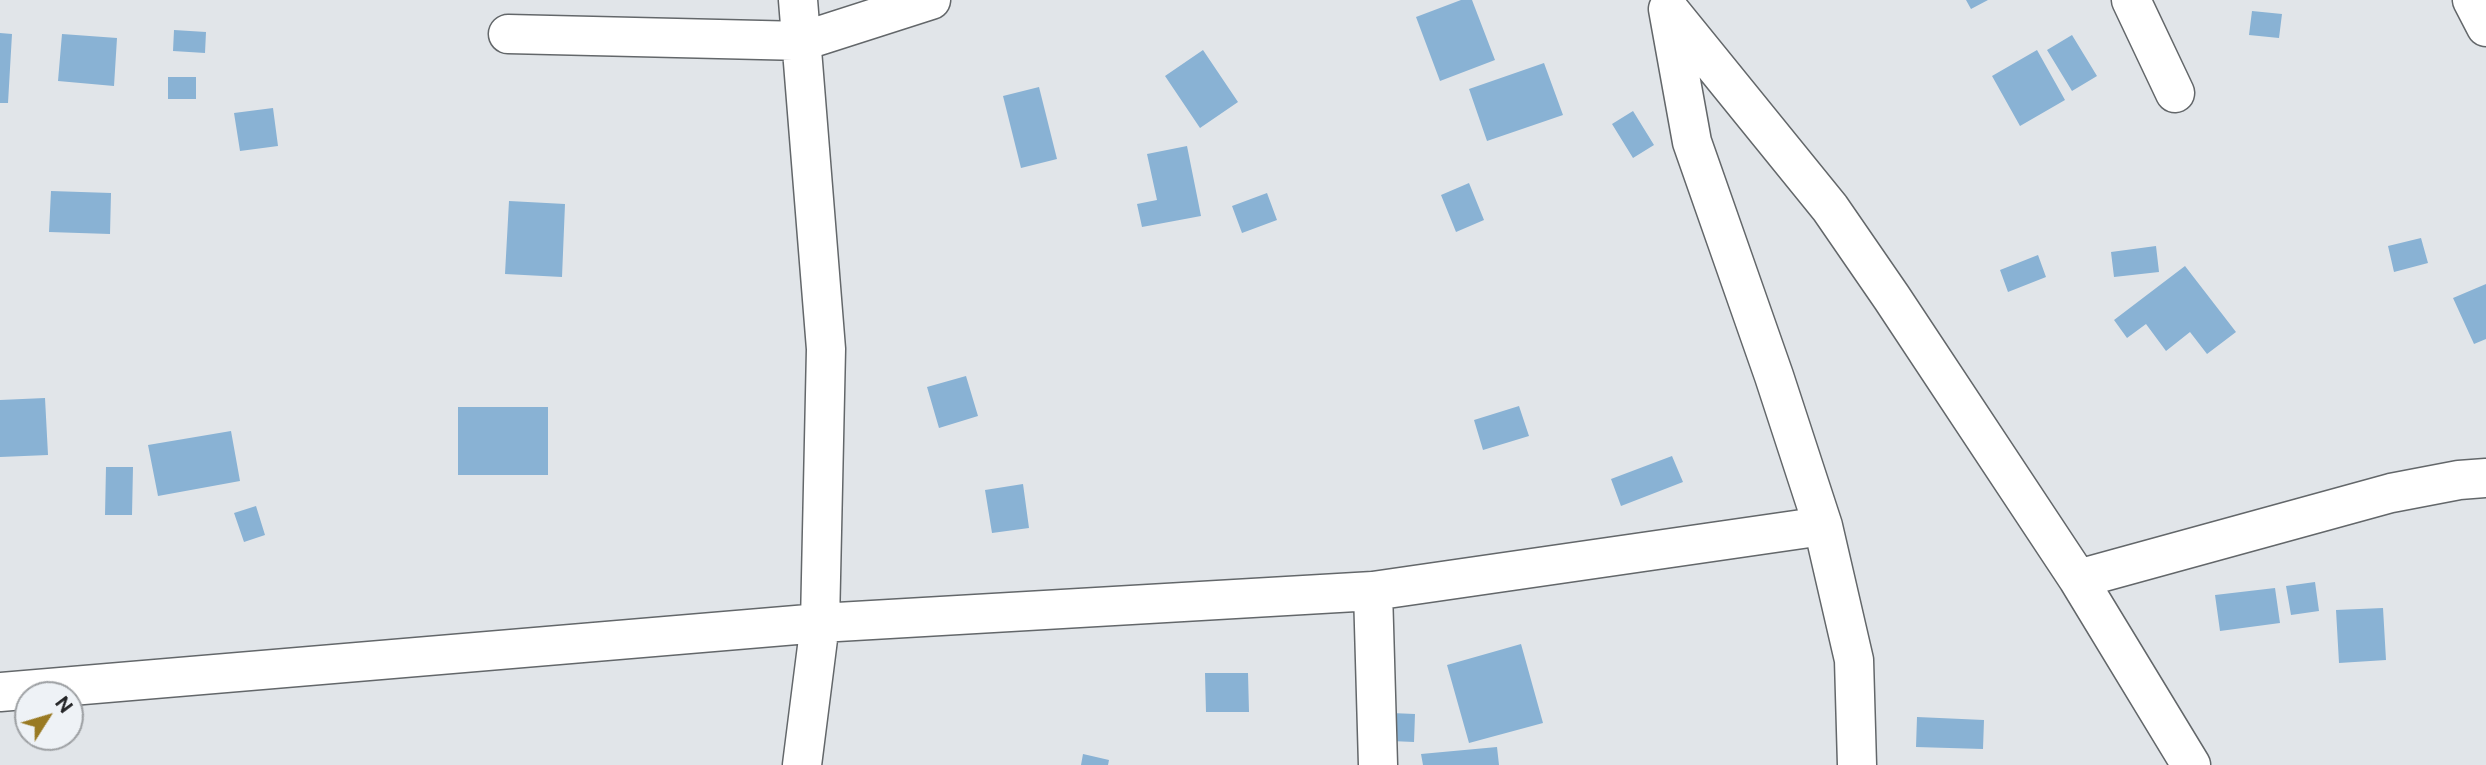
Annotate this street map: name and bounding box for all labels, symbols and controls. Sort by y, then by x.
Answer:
north arrow [14,681,84,751]
text: N [51,692,77,717]

